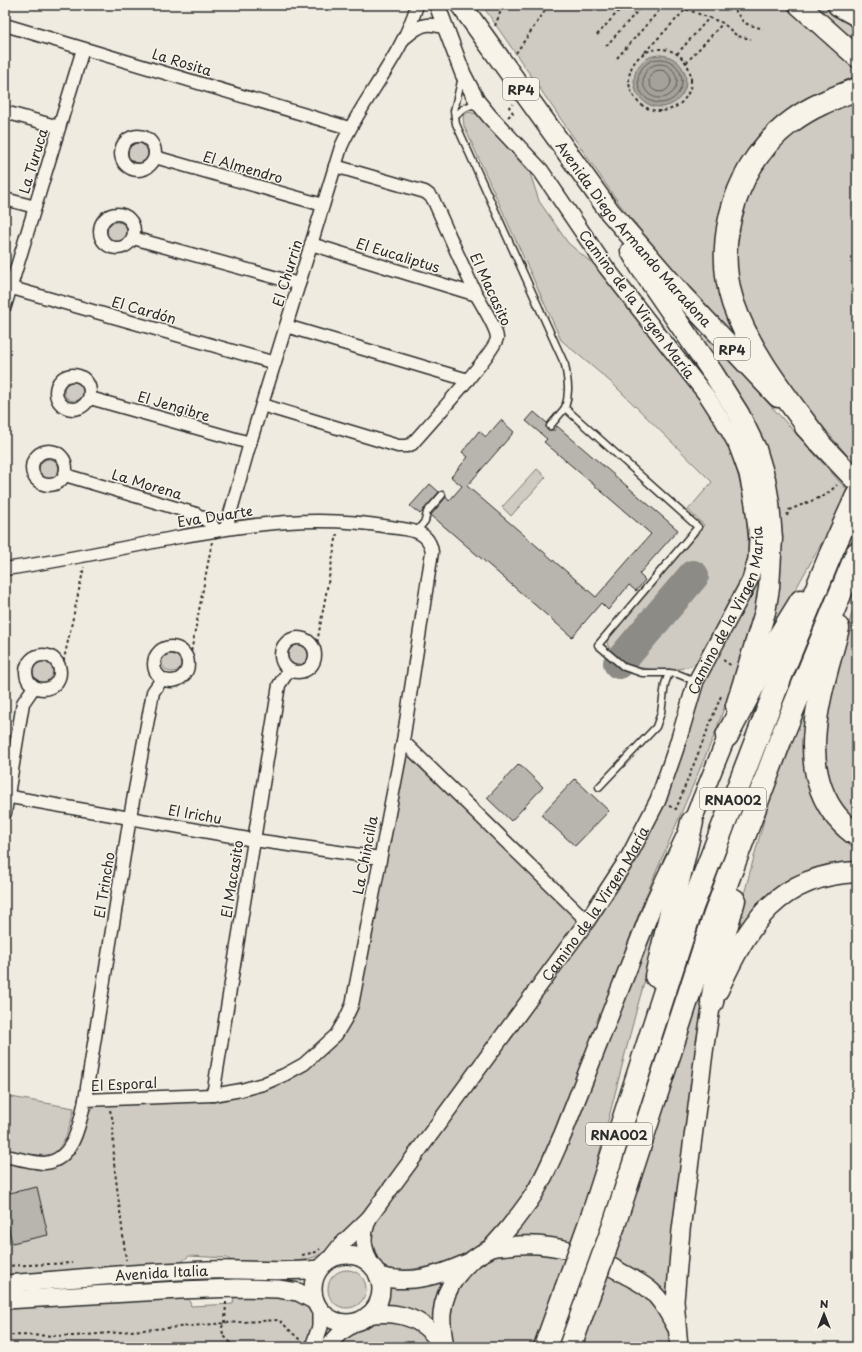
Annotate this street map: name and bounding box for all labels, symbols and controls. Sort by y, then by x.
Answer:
street label: La Rosita [150,43,215,81]
road number: RP4 [503,78,539,100]
street label: La Turuca [13,125,53,196]
street label: Avenida Diego Armando Maradona [551,136,717,332]
street label: El Almendro [200,146,286,189]
street label: Camino de la Virgen María [574,225,700,383]
street label: El Eucaliptus [354,232,442,278]
street label: El Churrin [267,237,307,309]
street label: El Macasito [465,249,517,329]
street label: El Cardón [109,291,179,329]
road number: RP4 [714,338,750,360]
street label: El Jengibre [135,386,213,426]
street label: La Morena [109,463,185,505]
street label: Eva Duarte [176,500,254,532]
street label: Camino de la Virgen María [682,525,768,697]
road number: RNA002 [700,788,766,810]
street label: El Irichu [167,799,223,829]
street label: La Chincilla [347,814,383,896]
street label: Camino de la Virgen María [536,822,653,985]
street label: El Macasito [215,838,249,919]
street label: El Trincho [88,850,120,920]
street label: El Esporal [90,1072,158,1096]
road number: RNA002 [586,1123,652,1145]
street label: Avenida Italia [114,1259,208,1286]
north arrow [804,1294,844,1334]
text: N [820,1295,829,1312]

